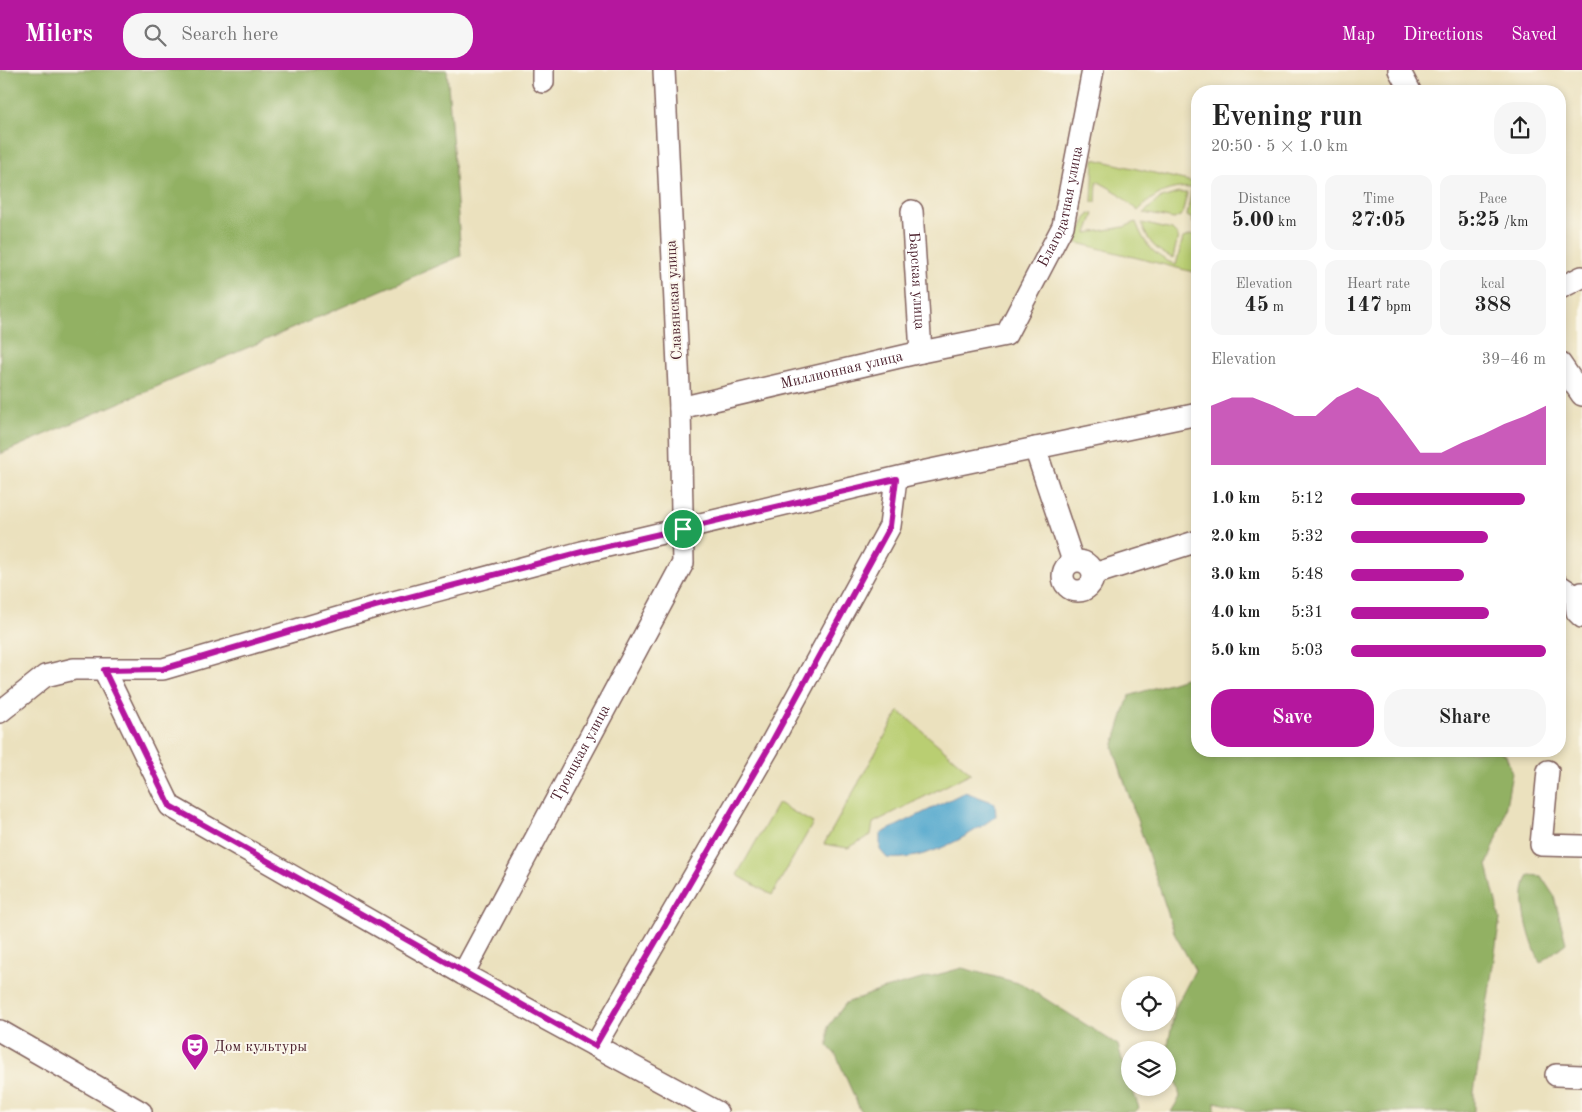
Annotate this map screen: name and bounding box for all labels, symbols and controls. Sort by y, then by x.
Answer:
search box [123,13,473,58]
icon: search [141,21,169,49]
text: Milers [25,23,93,47]
text: Search here [181,26,278,45]
text: Map [1342,26,1375,44]
text: Directions [1403,26,1483,44]
text: Saved [1511,26,1557,44]
button: share [1494,102,1546,154]
text: Evening run [1211,104,1363,132]
text: 20:50 · 5 × 1.0 km [1211,139,1348,155]
street label: Благодатная улица [1035,144,1086,270]
text: Distance [1238,192,1291,206]
text: Time [1363,192,1394,206]
text: Pace [1479,192,1507,206]
text: 5.00 [1232,210,1274,231]
text: 27:05 [1351,210,1406,231]
text: 5:25 [1457,210,1500,231]
text: km [1274,215,1297,229]
text: /km [1500,215,1528,229]
street label: Барская улица [906,232,927,331]
street label: Славянская улица [664,239,686,360]
text: Elevation [1236,277,1293,291]
text: Heart rate [1347,277,1410,291]
text: kcal [1481,277,1505,291]
text: 45 [1244,295,1269,316]
text: 147 [1345,295,1382,316]
text: 388 [1475,295,1511,316]
text: m [1269,300,1284,314]
text: bpm [1382,300,1412,314]
street label: Миллионная улица [779,349,905,392]
text: Elevation [1211,352,1276,368]
text: 39–46 m [1482,352,1546,368]
text: 1.0 km [1211,491,1260,507]
text: 5:12 [1291,491,1323,507]
pin [662,508,704,550]
icon: arrive [669,515,697,543]
text: 2.0 km [1211,529,1260,545]
text: 5:32 [1291,529,1323,545]
text: 3.0 km [1211,567,1260,583]
text: 5:48 [1291,567,1323,583]
text: 4.0 km [1211,605,1260,621]
text: 5:31 [1291,605,1323,621]
text: 5.0 km [1211,643,1260,659]
text: 5:03 [1291,643,1323,659]
button: Save [1211,689,1374,747]
button: Share [1384,689,1546,747]
street label: Троицкая улица [549,702,613,805]
map controls [1121,976,1176,1096]
button: locate [1121,976,1176,1031]
theatre icon: Дом культуры [180,1032,210,1071]
place label: Дом культуры [214,1040,307,1055]
button: layers [1121,1041,1176,1096]

